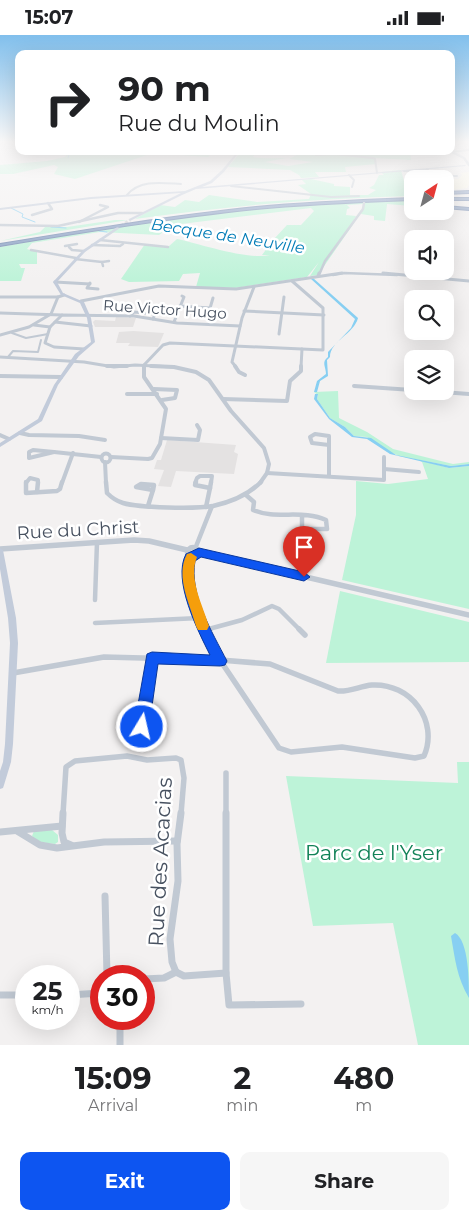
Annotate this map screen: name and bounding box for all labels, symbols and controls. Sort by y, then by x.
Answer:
text: 15:07 [25,6,73,29]
text: 90 m [118,67,211,110]
icon: right [35,70,100,135]
text: Rue du Moulin [118,110,280,137]
north arrow [404,170,454,220]
map controls [404,170,454,400]
water label: Becque de Neuville [150,214,306,258]
button: sound [404,230,454,280]
button: search [404,290,454,340]
street label: Rue Victor Hugo [103,295,227,323]
button: layers [404,350,454,400]
street label: Rue du Christ [16,516,140,544]
pin [283,526,325,577]
icon: arrive [290,533,318,561]
position arrow [115,700,167,752]
street label: Rue des Acacias [143,777,177,947]
park label: Parc de l'Yser [305,840,443,865]
speed limit sign: 30 [90,965,155,1030]
text: 25 [33,976,62,1006]
text: km/h [31,1002,64,1017]
text: 15:09 [75,1060,152,1097]
text: 2 [234,1060,251,1097]
text: 480 [333,1060,394,1097]
text: Arrival [88,1096,138,1115]
text: min [226,1096,258,1115]
text: m [355,1096,372,1115]
button: Exit [20,1152,230,1210]
button: Share [240,1152,449,1210]

